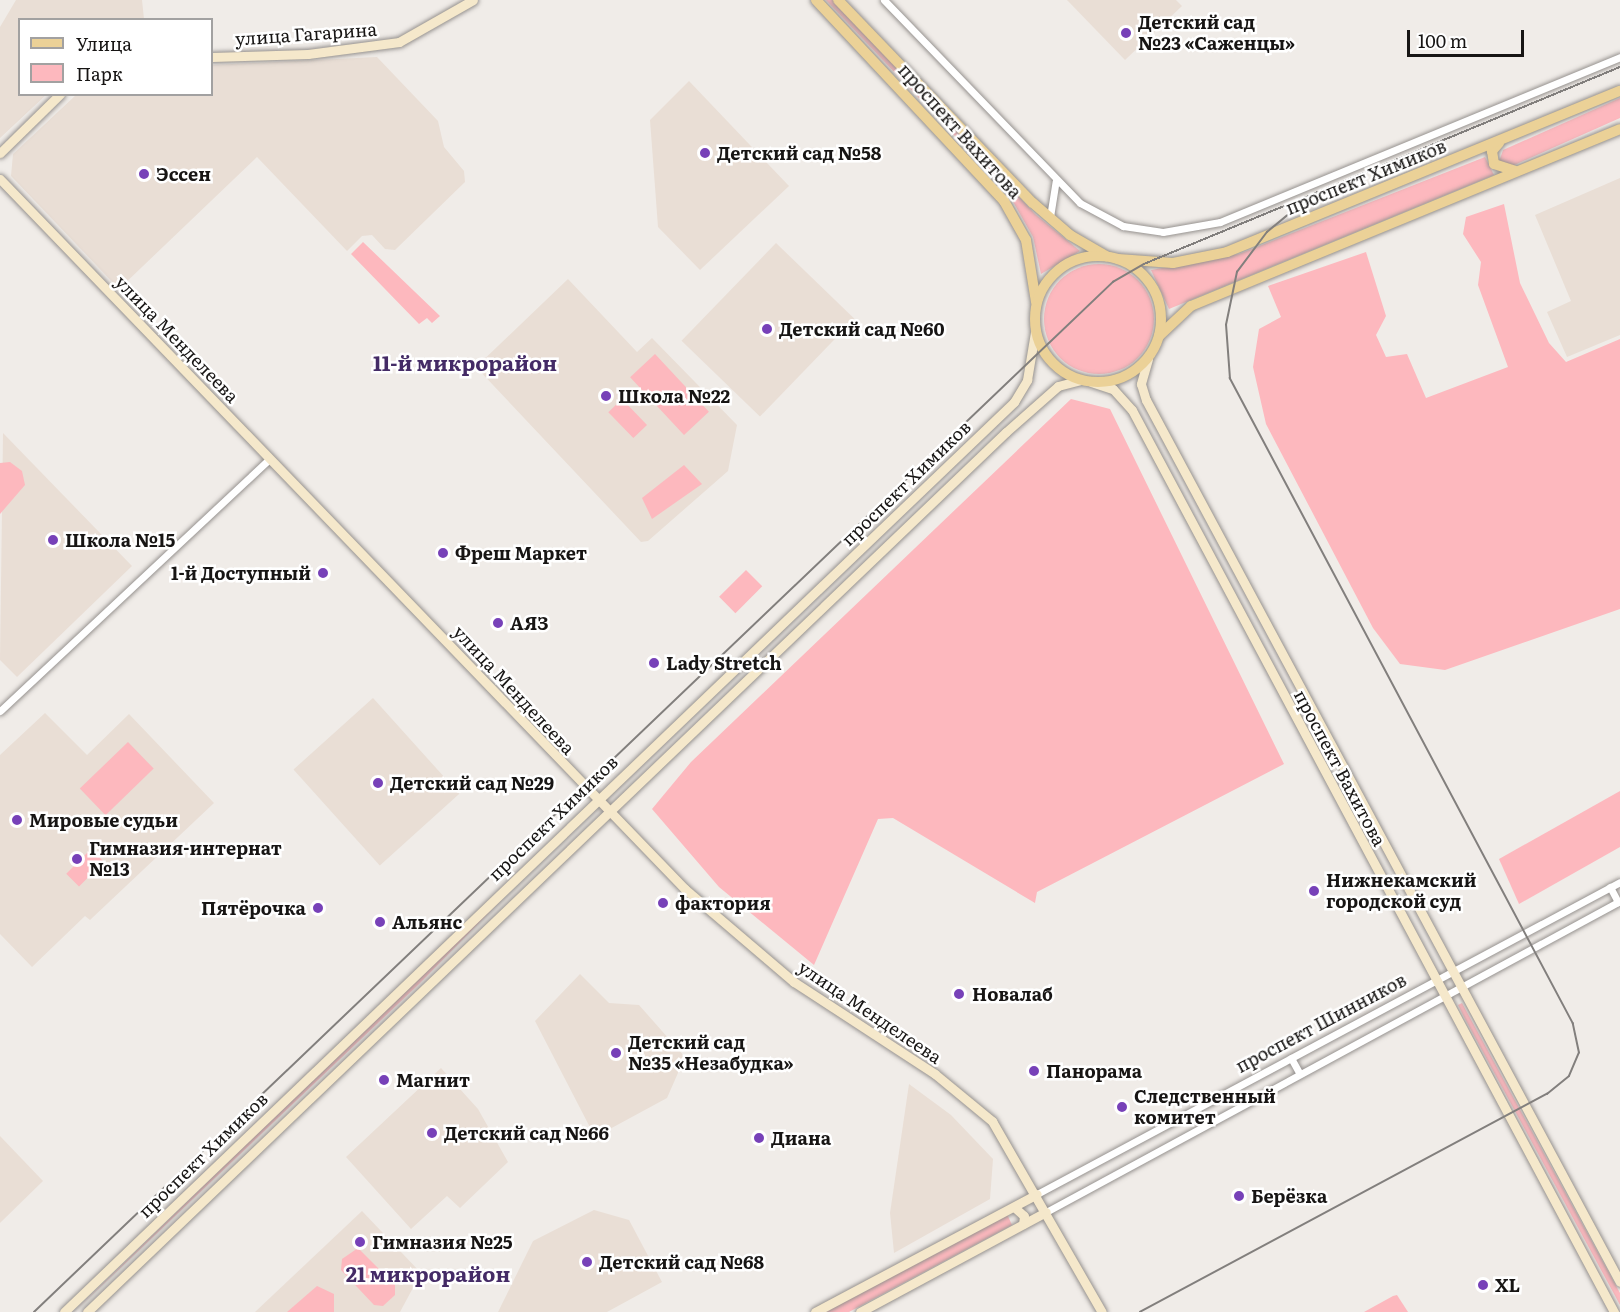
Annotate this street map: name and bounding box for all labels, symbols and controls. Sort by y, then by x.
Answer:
place label: Детский сад №23 «Саженцы» [1138,12,1295,54]
legend [18,18,213,96]
street label: улица Гагарина [234,18,378,50]
scale bar [1410,18,1527,56]
marker: Детский сад №23 «Саженцы» [1119,26,1133,40]
text: 100 m [1418,27,1467,54]
text: Улица [76,30,132,57]
street label: проспект Вахитова [894,59,1026,203]
text: Парк [76,60,123,87]
street label: проспект Химиков [1283,135,1449,219]
place label: Детский сад №58 [717,142,881,164]
marker: Детский сад №58 [698,146,712,160]
place label: Эссен [156,163,211,185]
marker: Эссен [137,167,151,181]
street label: улица Менделеева [111,271,243,407]
place label: Детский сад №60 [779,318,945,340]
marker: Детский сад №60 [760,322,774,336]
district label: 11-й микрорайон [373,349,557,375]
place label: Школа №22 [618,385,730,407]
marker: Школа №22 [599,389,613,403]
street label: проспект Химиков [837,416,975,550]
place label: Школа №15 [65,529,175,551]
marker: Школа №15 [46,533,60,547]
place label: Фреш Маркет [455,542,587,564]
marker: Фреш Маркет [436,546,450,560]
place label: 1-й Доступный [171,562,311,584]
marker: 1-й Доступный [316,566,330,580]
place label: АЯЗ [510,612,549,634]
marker: АЯЗ [491,616,505,630]
street label: улица Менделеева [449,621,579,759]
place label: Lady Stretch [666,652,782,674]
marker: Lady Stretch [647,656,661,670]
street label: проспект Вахитова [1290,686,1390,850]
street label: проспект Химиков [484,751,622,885]
place label: Детский сад №29 [390,772,554,794]
marker: Детский сад №29 [371,776,385,790]
place label: Мировые судьи [29,809,178,831]
marker: Мировые судьи [10,813,24,827]
place label: Гимназия-интернат №13 [89,838,282,880]
marker: Гимназия-интернат №13 [70,852,84,866]
place label: Нижнекамский городской суд [1326,870,1477,912]
marker: Нижнекамский городской суд [1307,884,1321,898]
place label: фактория [675,892,771,914]
marker: фактория [656,896,670,910]
place label: Пятёрочка [201,897,306,919]
marker: Пятёрочка [311,901,325,915]
place label: Альянс [392,911,462,933]
marker: Альянс [373,915,387,929]
street label: улица Менделеева [794,956,946,1068]
street label: проспект Шинников [1232,969,1410,1077]
place label: Новалаб [972,983,1053,1005]
marker: Новалаб [950,985,968,1003]
place label: Детский сад №35 «Незабудка» [628,1032,794,1074]
marker: Детский сад №35 «Незабудка» [609,1046,623,1060]
place label: Панорама [1046,1060,1142,1082]
marker: Панорама [1027,1064,1041,1078]
place label: Магнит [396,1069,470,1091]
marker: Магнит [377,1073,391,1087]
place label: Следственный комитет [1134,1086,1276,1128]
street label: проспект Химиков [134,1088,272,1222]
marker: Следственный комитет [1115,1100,1129,1114]
place label: Детский сад №66 [444,1122,609,1144]
marker: Детский сад №66 [425,1126,439,1140]
place label: Диана [771,1127,831,1149]
marker: Диана [752,1131,766,1145]
place label: Берёзка [1251,1185,1327,1207]
marker: Берёзка [1232,1189,1246,1203]
place label: Гимназия №25 [372,1231,513,1253]
marker: Гимназия №25 [353,1235,367,1249]
place label: Детский сад №68 [599,1251,764,1273]
marker: Детский сад №68 [580,1255,594,1269]
district label: 21 микрорайон [346,1260,510,1286]
place label: XL [1495,1274,1520,1296]
marker: XL [1476,1278,1490,1292]

